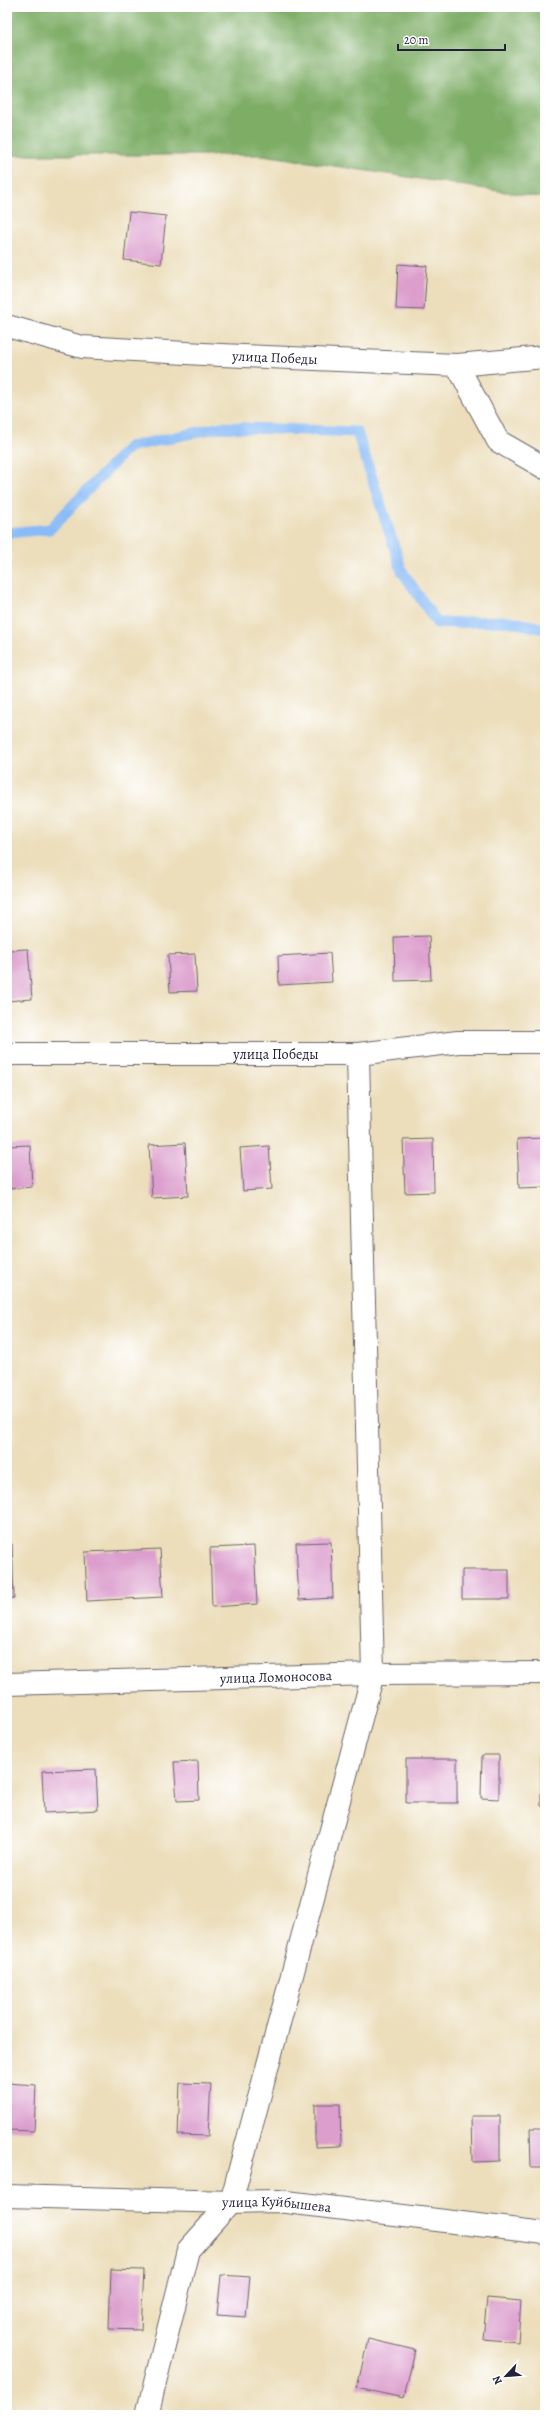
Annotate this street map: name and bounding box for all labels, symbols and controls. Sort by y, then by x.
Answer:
scale bar [398,26,505,52]
text: 20 m [404,32,428,48]
street label: улица Победы [231,346,318,369]
street label: улица Победы [232,1045,319,1064]
street label: улица Ломоносова [218,1666,333,1688]
street label: улица Куйбышева [221,2191,333,2217]
north arrow [486,2356,526,2396]
text: N [489,2373,506,2387]

